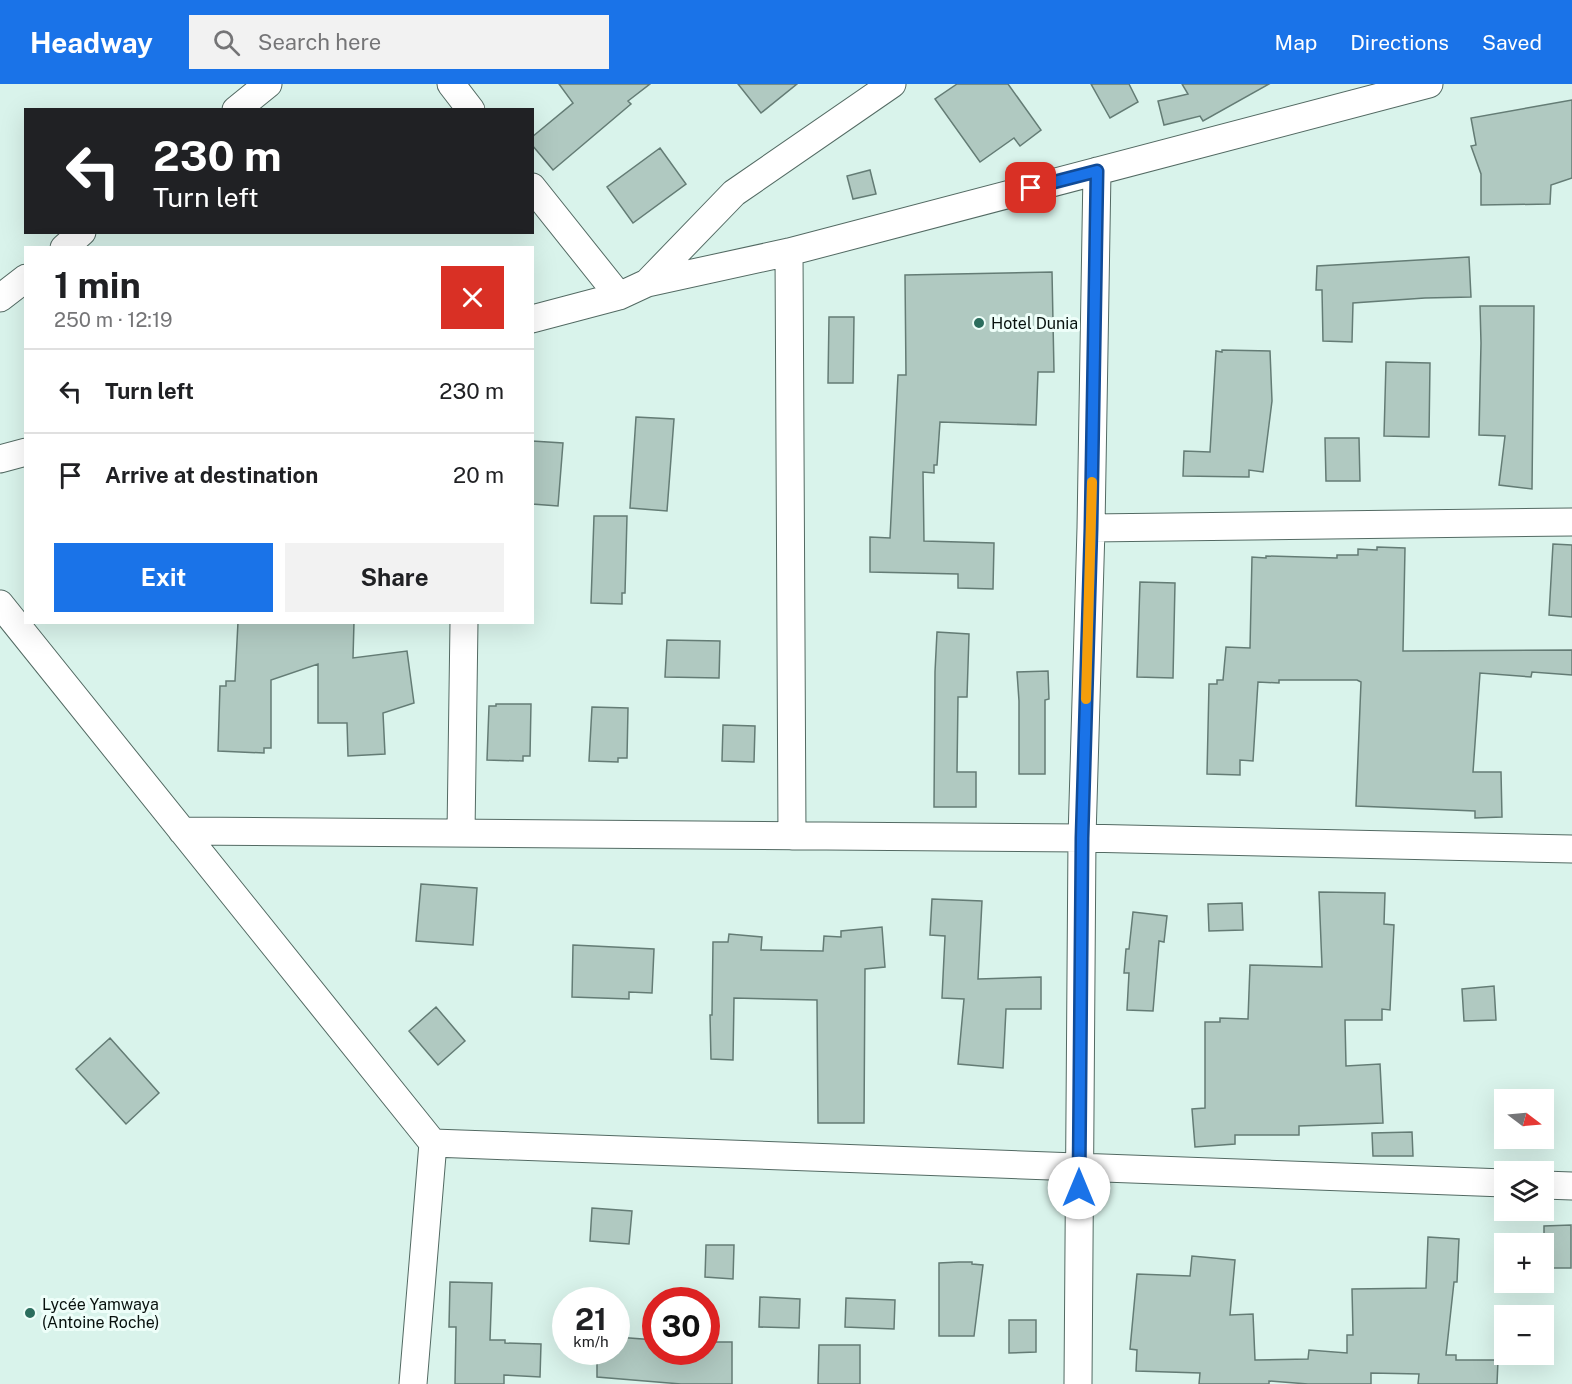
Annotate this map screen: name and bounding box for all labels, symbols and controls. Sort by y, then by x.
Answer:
search box [189,15,609,69]
text: Headway [30,26,153,59]
icon: search [210,26,243,59]
text: Search here [258,29,381,55]
text: Map [1275,30,1317,55]
text: Directions [1350,30,1449,55]
text: Saved [1482,30,1542,55]
text: 230 m [153,131,282,180]
icon: left [54,132,132,210]
pin [1005,162,1056,213]
icon: arrive [1014,171,1047,204]
text: Turn left [153,181,259,213]
text: 1 min [54,264,141,306]
button: close [441,266,504,329]
text: 250 m · 12:19 [54,308,173,332]
place label: Hotel Dunia [991,314,1078,333]
marker: Hotel Dunia [972,316,986,330]
icon: left [54,375,87,408]
text: Turn left [105,378,194,404]
text: 230 m [439,378,504,404]
icon: arrive [54,459,87,492]
text: Arrive at destination [105,462,318,488]
text: 20 m [453,462,504,488]
button: Exit [54,543,273,612]
button: Share [285,543,504,612]
north arrow [1494,1089,1554,1149]
map controls [1494,1089,1554,1365]
position arrow [1047,1156,1111,1220]
button: layers [1494,1161,1554,1221]
button: + [1494,1233,1554,1293]
speed limit sign: 30 [642,1287,720,1365]
place label: Lycée Yamwaya (Antoine Roche) [42,1295,160,1332]
text: 21 [575,1301,607,1337]
button: − [1494,1305,1554,1365]
marker: Lycée Yamwaya (Antoine Roche) [23,1306,37,1320]
text: km/h [573,1333,609,1350]

